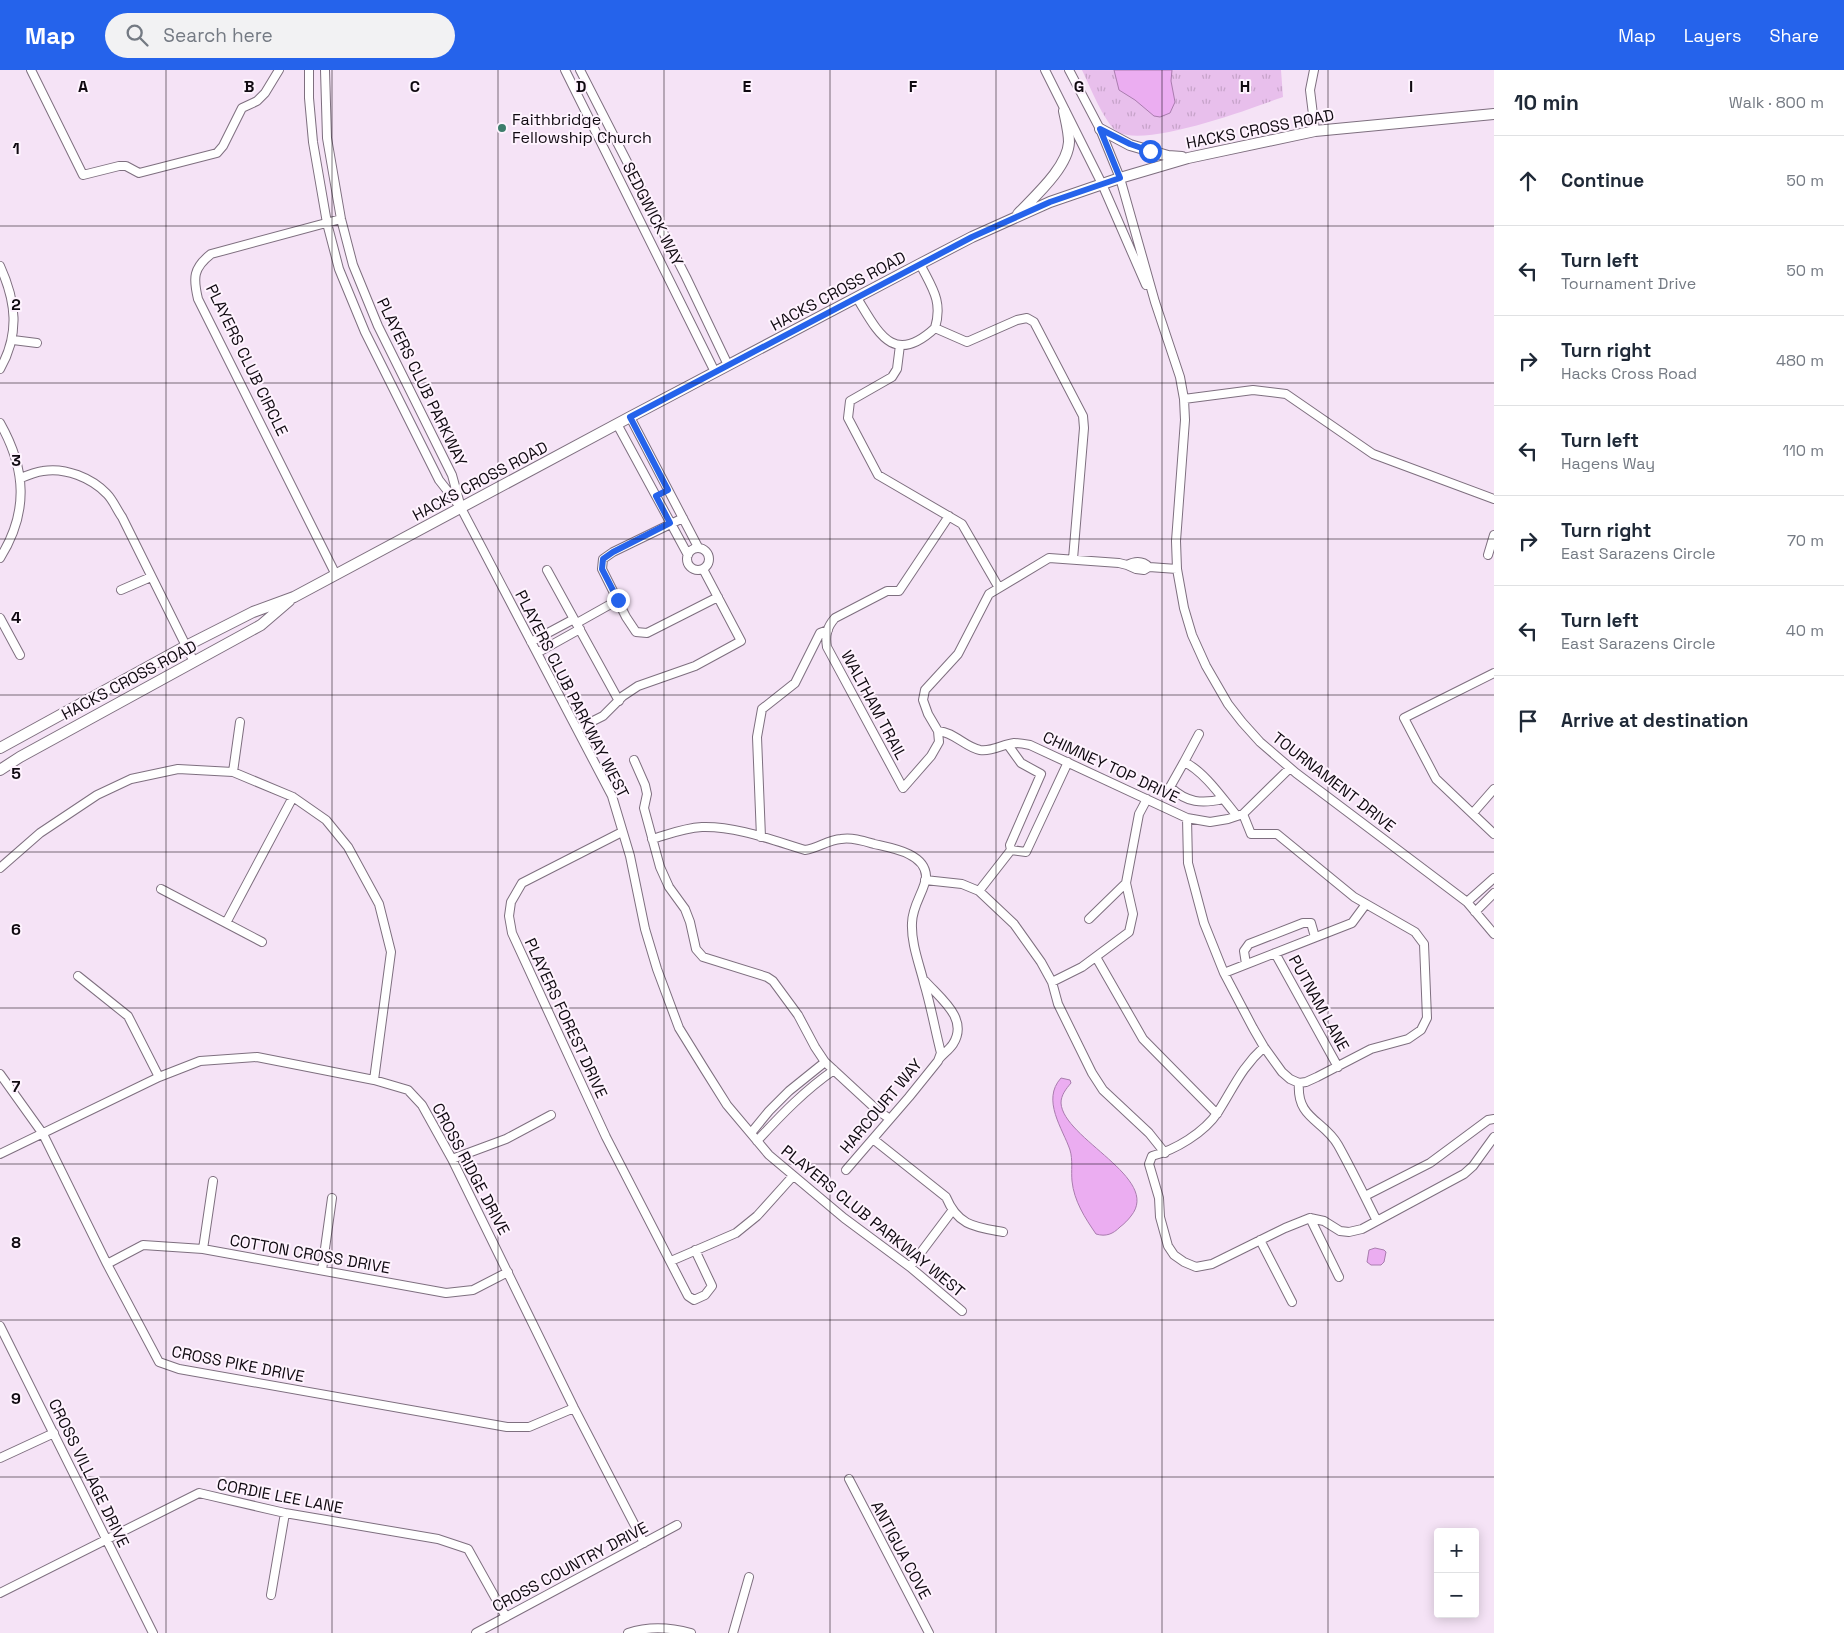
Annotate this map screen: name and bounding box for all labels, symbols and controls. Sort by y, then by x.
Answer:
search box [105,13,455,58]
text: Map [25,20,75,51]
icon: search [123,21,151,49]
text: Search here [163,23,273,48]
text: Map [1618,24,1656,47]
text: Layers [1684,24,1741,47]
text: Share [1769,24,1819,47]
text: A [78,76,88,97]
text: B [244,76,254,97]
text: C [410,76,420,97]
text: D [576,76,586,97]
text: E [743,76,752,97]
text: F [909,76,918,97]
text: G [1074,76,1084,97]
text: H [1240,76,1250,97]
text: I [1409,76,1413,97]
text: 10 min [1514,89,1579,116]
text: Walk · 800 m [1729,92,1824,113]
street label: HACKS CROSS ROAD [1184,104,1336,154]
place label: Faithbridge Fellowship Church [512,109,652,148]
marker: Faithbridge Fellowship Church [496,122,508,134]
text: 1 [12,138,20,159]
route start [1139,140,1162,163]
street label: SEDGWICK WAY [618,158,688,270]
icon: ahead [1514,167,1542,195]
text: Continue [1561,168,1644,193]
text: 50 m [1786,170,1824,191]
street label: HACKS CROSS ROAD [767,246,909,336]
text: Turn left [1561,248,1639,273]
icon: left [1514,257,1542,285]
text: 50 m [1786,260,1824,281]
text: Tournament Drive [1561,273,1696,294]
street label: PLAYERS CLUB CIRCLE [201,281,293,439]
text: 2 [11,294,21,315]
street label: PLAYERS CLUB PARKWAY [372,294,472,470]
text: Turn right [1561,338,1651,363]
icon: right [1514,347,1542,375]
text: 480 m [1776,350,1824,371]
text: Hacks Cross Road [1561,363,1697,384]
text: Turn left [1561,428,1639,453]
street label: HACKS CROSS ROAD [409,436,551,526]
icon: left [1514,437,1542,465]
text: 110 m [1782,440,1824,461]
text: 3 [11,450,21,471]
text: Hagens Way [1561,453,1655,474]
text: Turn right [1561,518,1651,543]
icon: right [1514,527,1542,555]
text: 70 m [1787,530,1824,551]
text: East Sarazens Circle [1561,543,1716,564]
street label: PLAYERS CLUB PARKWAY WEST [510,587,634,801]
route end [607,589,630,612]
text: 4 [11,607,21,628]
text: Turn left [1561,608,1639,633]
icon: left [1514,617,1542,645]
text: 40 m [1786,620,1824,641]
text: East Sarazens Circle [1561,633,1716,654]
street label: HACKS CROSS ROAD [58,635,200,725]
street label: WALTHAM TRAIL [836,647,912,763]
icon: arrive [1514,707,1542,735]
text: Arrive at destination [1561,708,1749,733]
street label: CHIMNEY TOP DRIVE [1039,726,1183,808]
street label: TOURNAMENT DRIVE [1268,727,1400,837]
text: 5 [11,763,21,784]
text: 6 [11,919,21,940]
street label: PLAYERS FOREST DRIVE [520,935,612,1101]
street label: PUTNAM LANE [1284,951,1354,1055]
street label: HARCOURT WAY [835,1054,927,1158]
text: 7 [12,1076,21,1097]
street label: CROSS RIDGE DRIVE [427,1099,515,1239]
street label: PLAYERS CLUB PARKWAY WEST [777,1140,969,1302]
street label: COTTON CROSS DRIVE [228,1230,392,1278]
text: 8 [11,1232,21,1253]
street label: CROSS PIKE DRIVE [170,1341,306,1387]
text: 9 [11,1388,21,1409]
street label: CROSS VILLAGE DRIVE [44,1395,134,1551]
street label: CORDIE LEE LANE [215,1473,345,1519]
street label: ANTIGUA COVE [866,1497,936,1603]
street label: CROSS COUNTRY DRIVE [488,1517,652,1617]
map controls [1434,1528,1479,1618]
button: + [1434,1528,1479,1573]
button: − [1434,1573,1479,1618]

